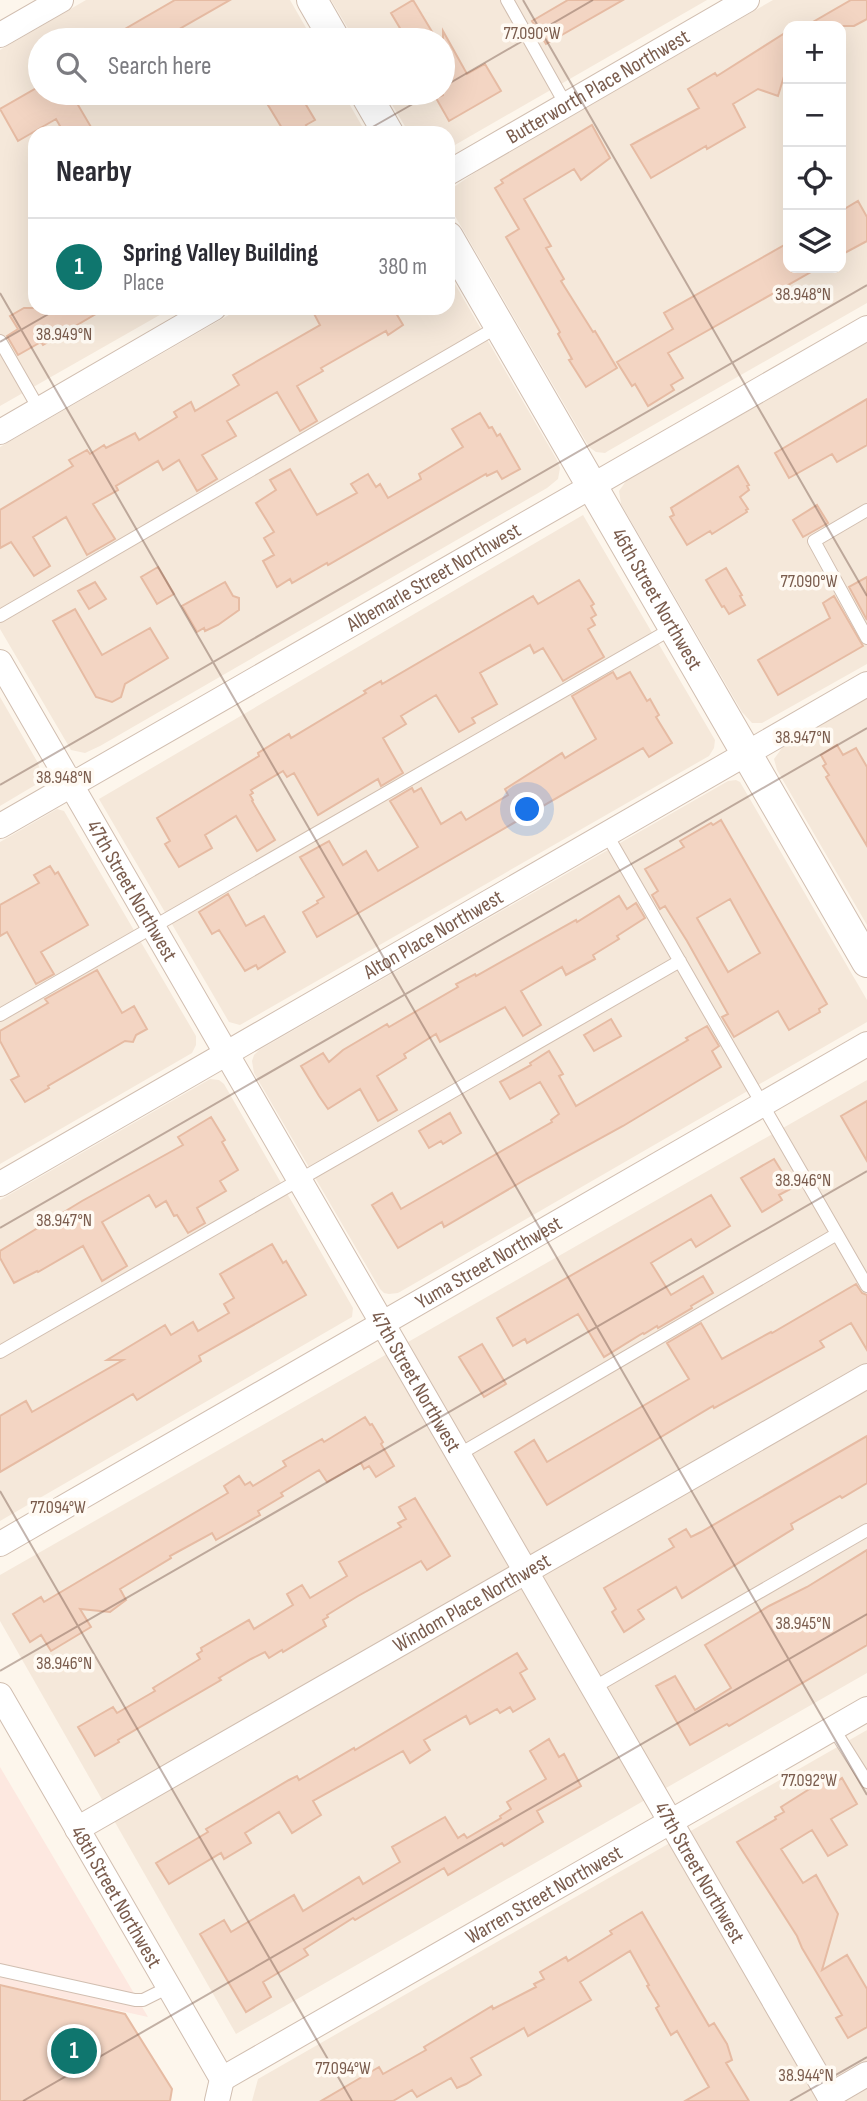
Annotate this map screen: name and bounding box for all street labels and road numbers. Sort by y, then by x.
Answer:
street label: Butterworth Place Northwest [502,24,694,150]
street label: Albemarle Street Northwest [341,518,525,638]
street label: 46th Street Northwest [606,524,707,675]
street label: 47th Street Northwest [81,816,182,966]
street label: Alton Place Northwest [358,885,508,985]
street label: Yuma Street Northwest [411,1211,566,1315]
street label: 47th Street Northwest [365,1307,466,1457]
street label: Windom Place Northwest [389,1548,555,1658]
street label: 47th Street Northwest [649,1797,750,1948]
street label: 48th Street Northwest [65,1822,167,1972]
street label: Warren Street Northwest [461,1840,627,1950]

